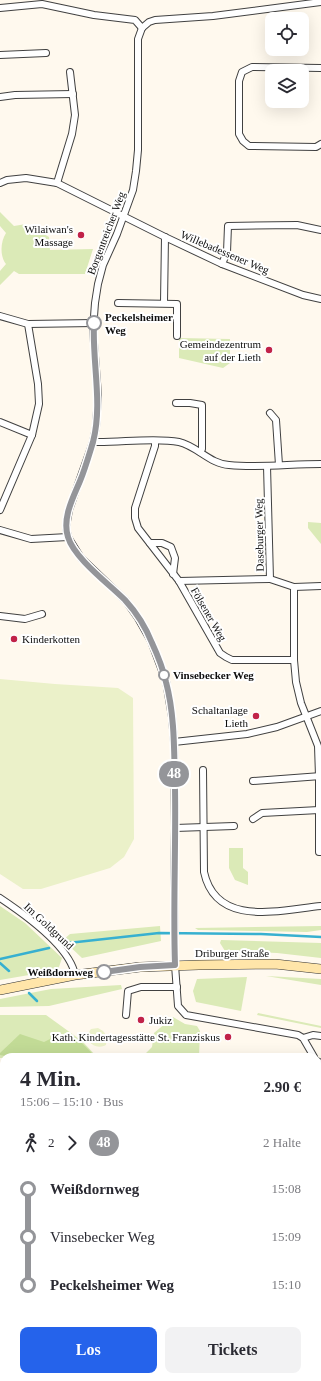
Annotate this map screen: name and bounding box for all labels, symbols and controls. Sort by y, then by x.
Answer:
map controls [265,12,309,108]
button: locate [265,12,309,56]
button: layers [265,64,309,108]
street label: Borgentreicher Weg [85,189,128,276]
place label: Wilaiwan's Massage [24,223,73,248]
street label: Willebadessener Weg [179,228,271,276]
marker: Wilaiwan's Massage [76,230,86,240]
place label: Peckelsheimer Weg [105,311,173,336]
marker: Peckelsheimer Weg [86,315,102,331]
place label: Gemeindezentrum auf der Lieth [180,338,261,363]
marker: Gemeindezentrum auf der Lieth [264,345,274,355]
street label: Daseburger Weg [252,498,266,572]
street label: Fölsener Weg [189,585,230,644]
place label: Kinderkotten [22,633,81,645]
marker: Kinderkotten [9,634,19,644]
marker: Vinsebecker Weg [158,669,170,681]
place label: Vinsebecker Weg [173,669,254,681]
place label: Schaltanlage Lieth [192,704,248,729]
marker: Schaltanlage Lieth [251,711,261,721]
line badge: 48 [156,761,192,787]
text: 48 [167,766,181,781]
street label: Im Goldgrund [22,900,76,952]
street label: Driburger Straße [195,947,269,959]
marker: Weißdornweg [96,964,112,980]
place label: Weißdornweg [28,966,93,978]
place label: Jukiz [149,1014,172,1026]
marker: Jukiz [136,1015,146,1025]
place label: Kath. Kindertagesstätte St. Franziskus [52,1031,220,1043]
marker: Kath. Kindertagesstätte St. Franziskus [223,1032,233,1042]
text: 4 Min. [20,1066,81,1091]
text: 2.90 € [264,1079,301,1095]
text: 15:06 – 15:10 · Bus [20,1094,123,1109]
icon: walk [20,1132,42,1154]
icon: forward [61,1132,83,1154]
text: 2 [48,1135,55,1150]
text: 48 [97,1135,111,1150]
text: 2 Halte [263,1135,301,1150]
text: Weißdornweg [50,1181,139,1197]
text: 15:08 [271,1181,301,1196]
text: Vinsebecker Weg [50,1229,155,1245]
text: 15:09 [271,1229,301,1244]
text: Peckelsheimer Weg [50,1277,174,1293]
text: 15:10 [271,1277,301,1292]
button: Los [20,1327,157,1373]
button: Tickets [165,1327,301,1373]

